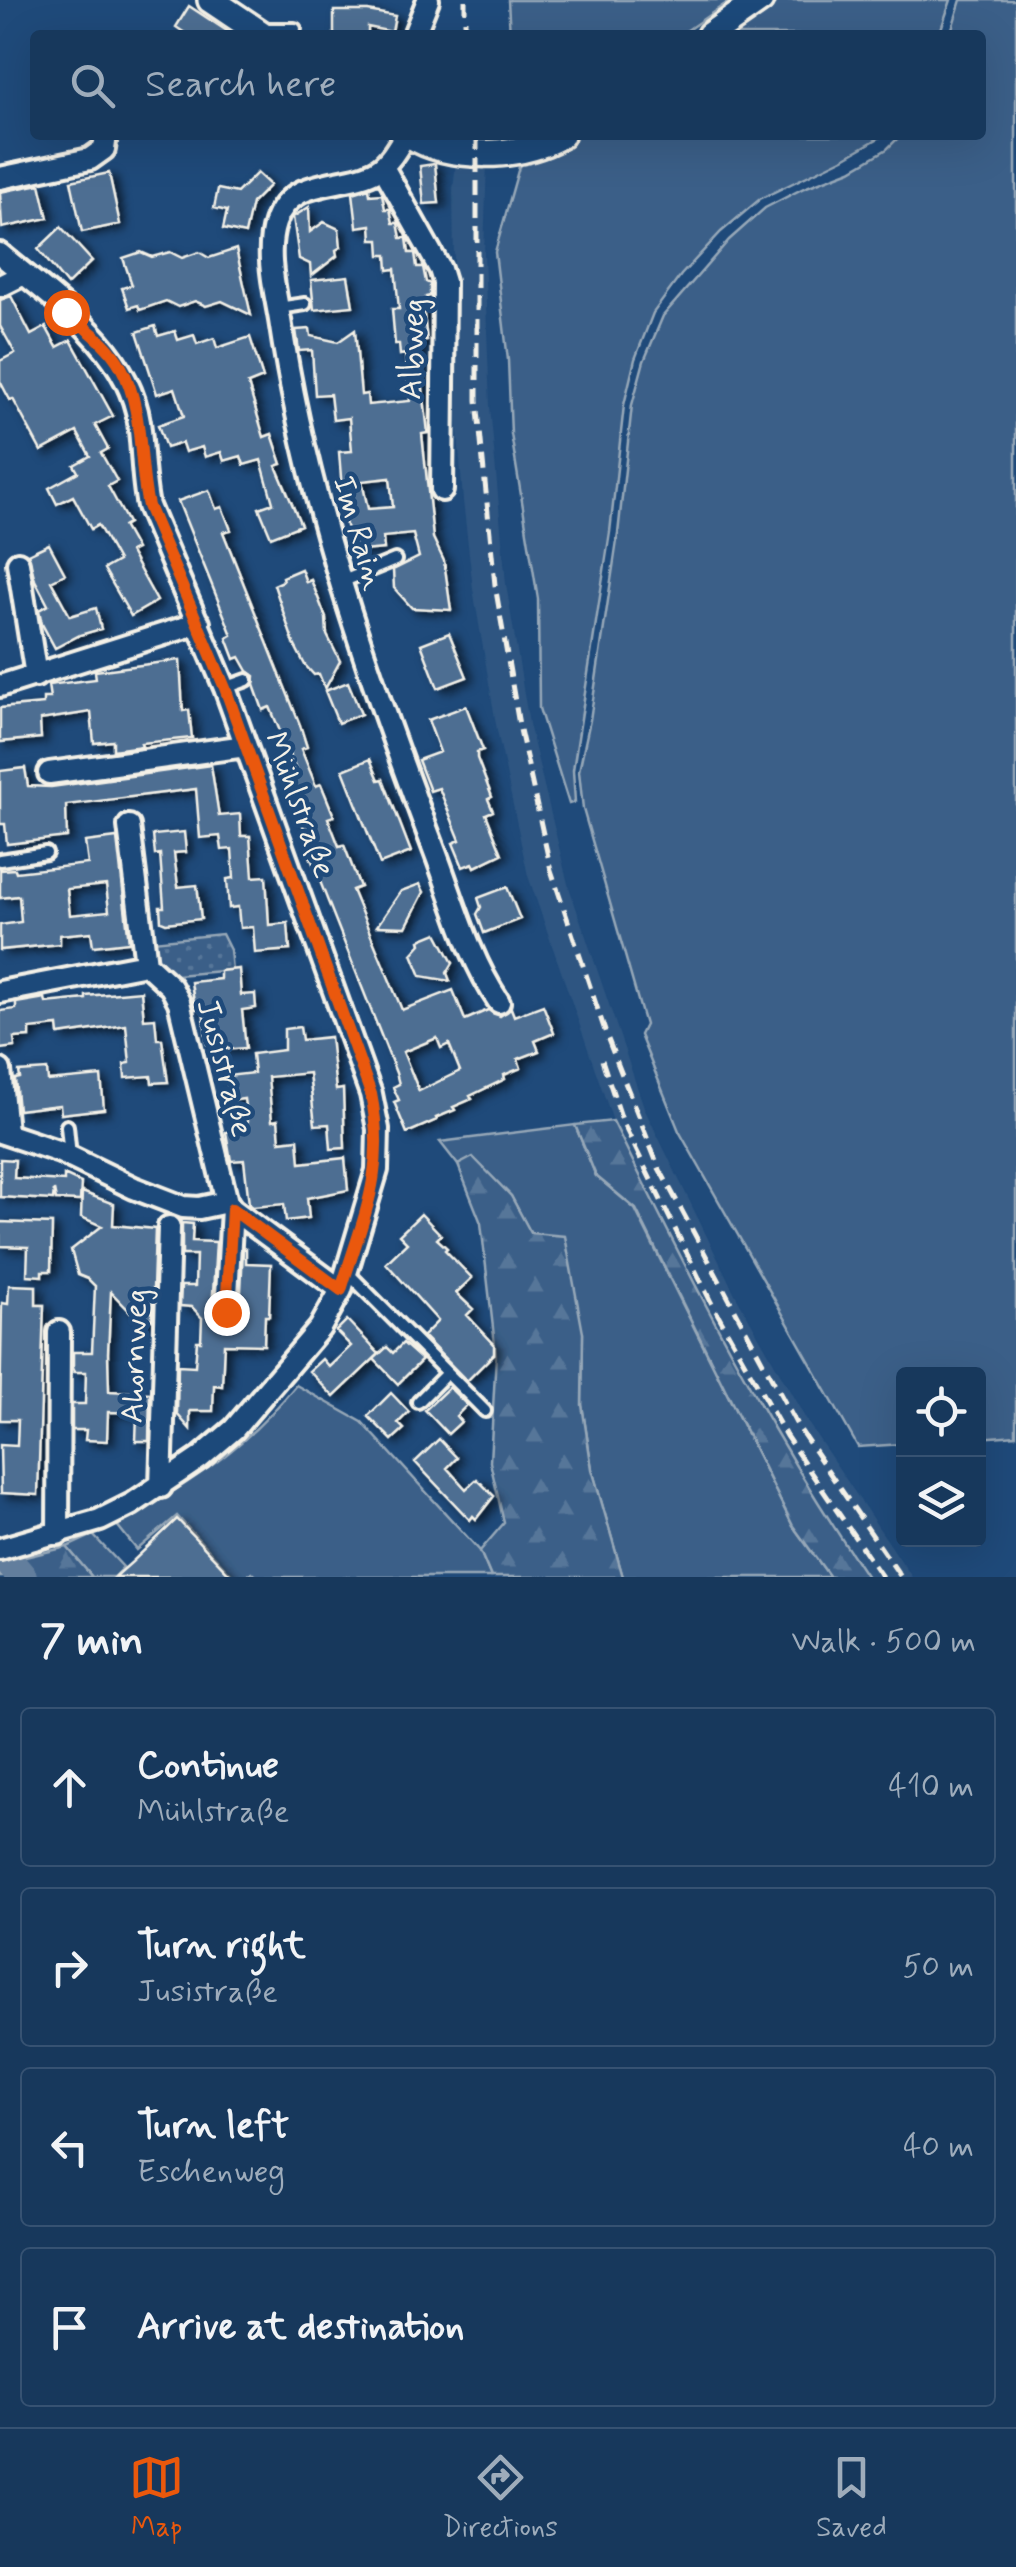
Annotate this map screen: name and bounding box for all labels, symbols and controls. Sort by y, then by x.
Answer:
search box [30,30,986,140]
icon: search [65,58,120,113]
text: Search here [145,61,336,110]
route start [44,290,90,336]
street label: Albweg [390,298,436,400]
street label: Im Rain [322,471,394,595]
street label: Mühlstraße [253,726,345,884]
street label: Jusistraße [186,995,262,1141]
street label: Ahornweg [112,1288,158,1424]
route end [204,1290,250,1336]
map controls [896,1367,986,1547]
button: locate [896,1367,986,1457]
button: layers [896,1457,986,1547]
text: 7 min [40,1615,143,1670]
text: Walk · 500 m [791,1621,976,1663]
text: Continue [137,1742,279,1791]
icon: ahead [42,1760,97,1815]
text: 410 m [888,1766,974,1808]
text: Mühlstraße [137,1791,289,1833]
text: Turn right [137,1922,306,1971]
icon: right [42,1940,97,1995]
text: 50 m [902,1946,974,1988]
text: Jusistraße [137,1971,278,2013]
text: Turn left [137,2102,289,2151]
icon: left [42,2120,97,2175]
text: 40 m [903,2126,974,2168]
text: Eschenweg [137,2151,285,2193]
icon: arrive [42,2300,97,2355]
text: Arrive at destination [137,2303,464,2352]
tab: Map [129,2450,184,2547]
tab: Directions [443,2450,558,2547]
tab: Saved [816,2450,887,2547]

